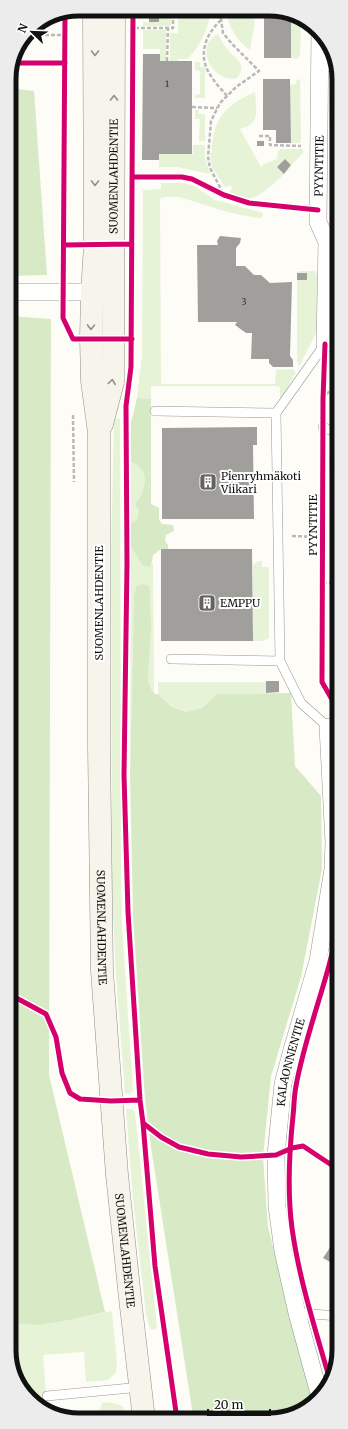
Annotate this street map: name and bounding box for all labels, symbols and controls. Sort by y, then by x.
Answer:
north arrow [12,12,52,52]
text: N [15,21,31,35]
one-way arrow [91,50,99,56]
house number: 1 [165,78,169,89]
one-way arrow [110,95,118,101]
street label: SUOMENLAHDENTIE [106,119,121,234]
street label: PYYNTITIE [311,135,327,197]
one-way arrow [91,180,99,186]
house number: 3 [241,296,247,307]
one-way arrow [87,324,95,330]
one-way arrow [107,379,116,385]
place label: Pienryhmäkoti Viikari [220,469,301,496]
building icon: Pienryhmäkoti Viikari [198,472,218,492]
street label: PYYNTITIE [306,494,320,556]
street label: SUOMENLAHDENTIE [92,545,106,661]
building icon: EMPPU [197,593,217,613]
place label: EMPPU [220,596,260,610]
street label: SUOMENLAHDENTIE [94,870,110,986]
street label: KALAONNENTIE [274,1017,308,1107]
street label: SUOMENLAHDENTIE [112,1192,138,1309]
scale bar [208,1391,270,1417]
text: 20 m [214,1397,243,1412]

